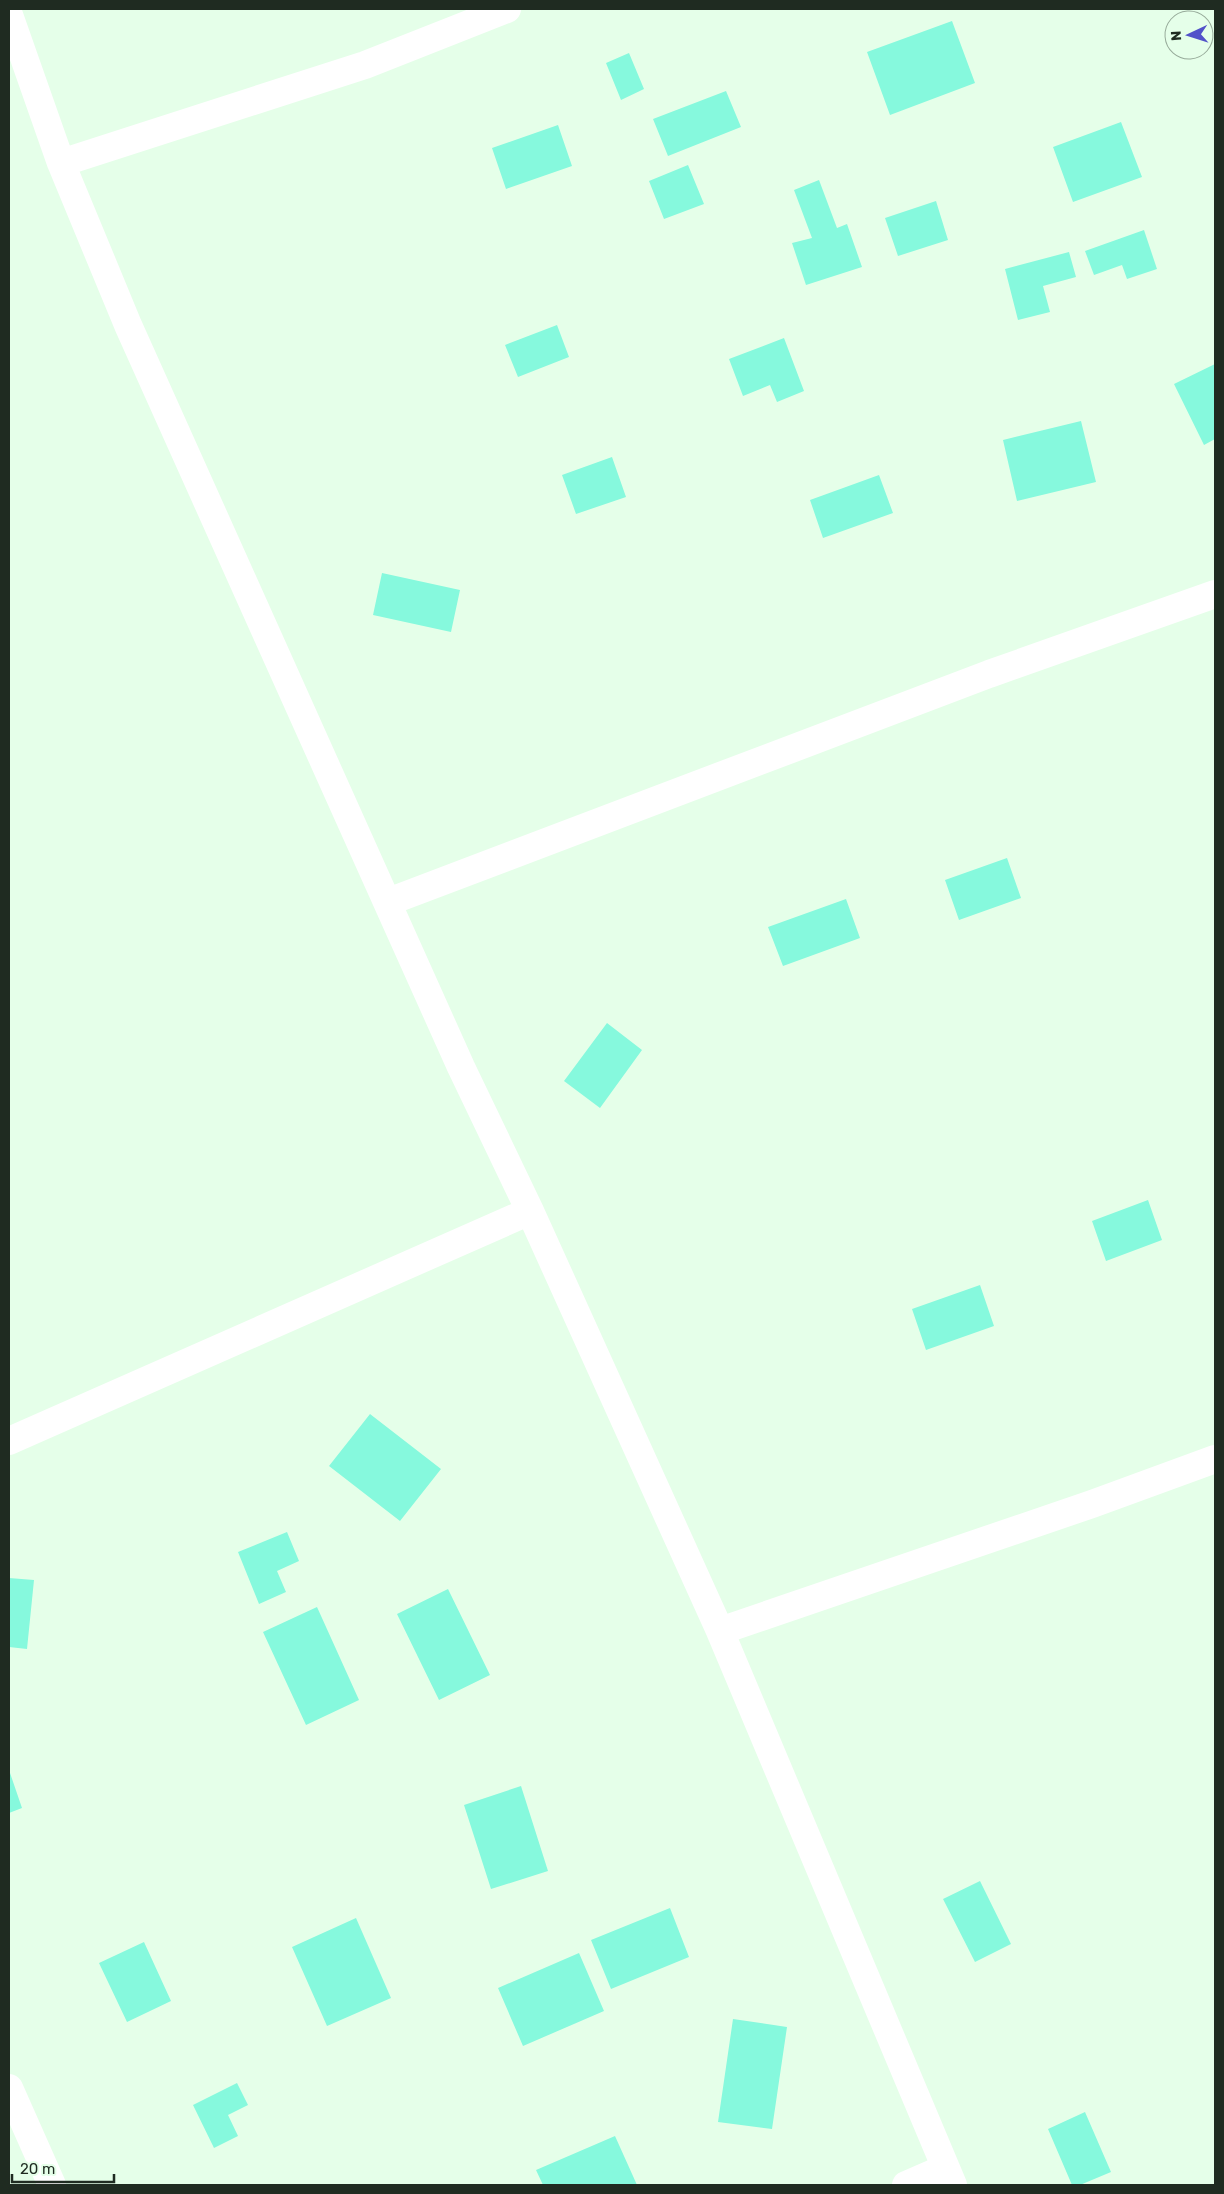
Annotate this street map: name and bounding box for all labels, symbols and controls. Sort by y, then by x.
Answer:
north arrow [1164,10,1214,60]
text: N [1168,30,1185,41]
scale bar [12,2152,115,2184]
text: 20 m [20,2160,55,2178]

